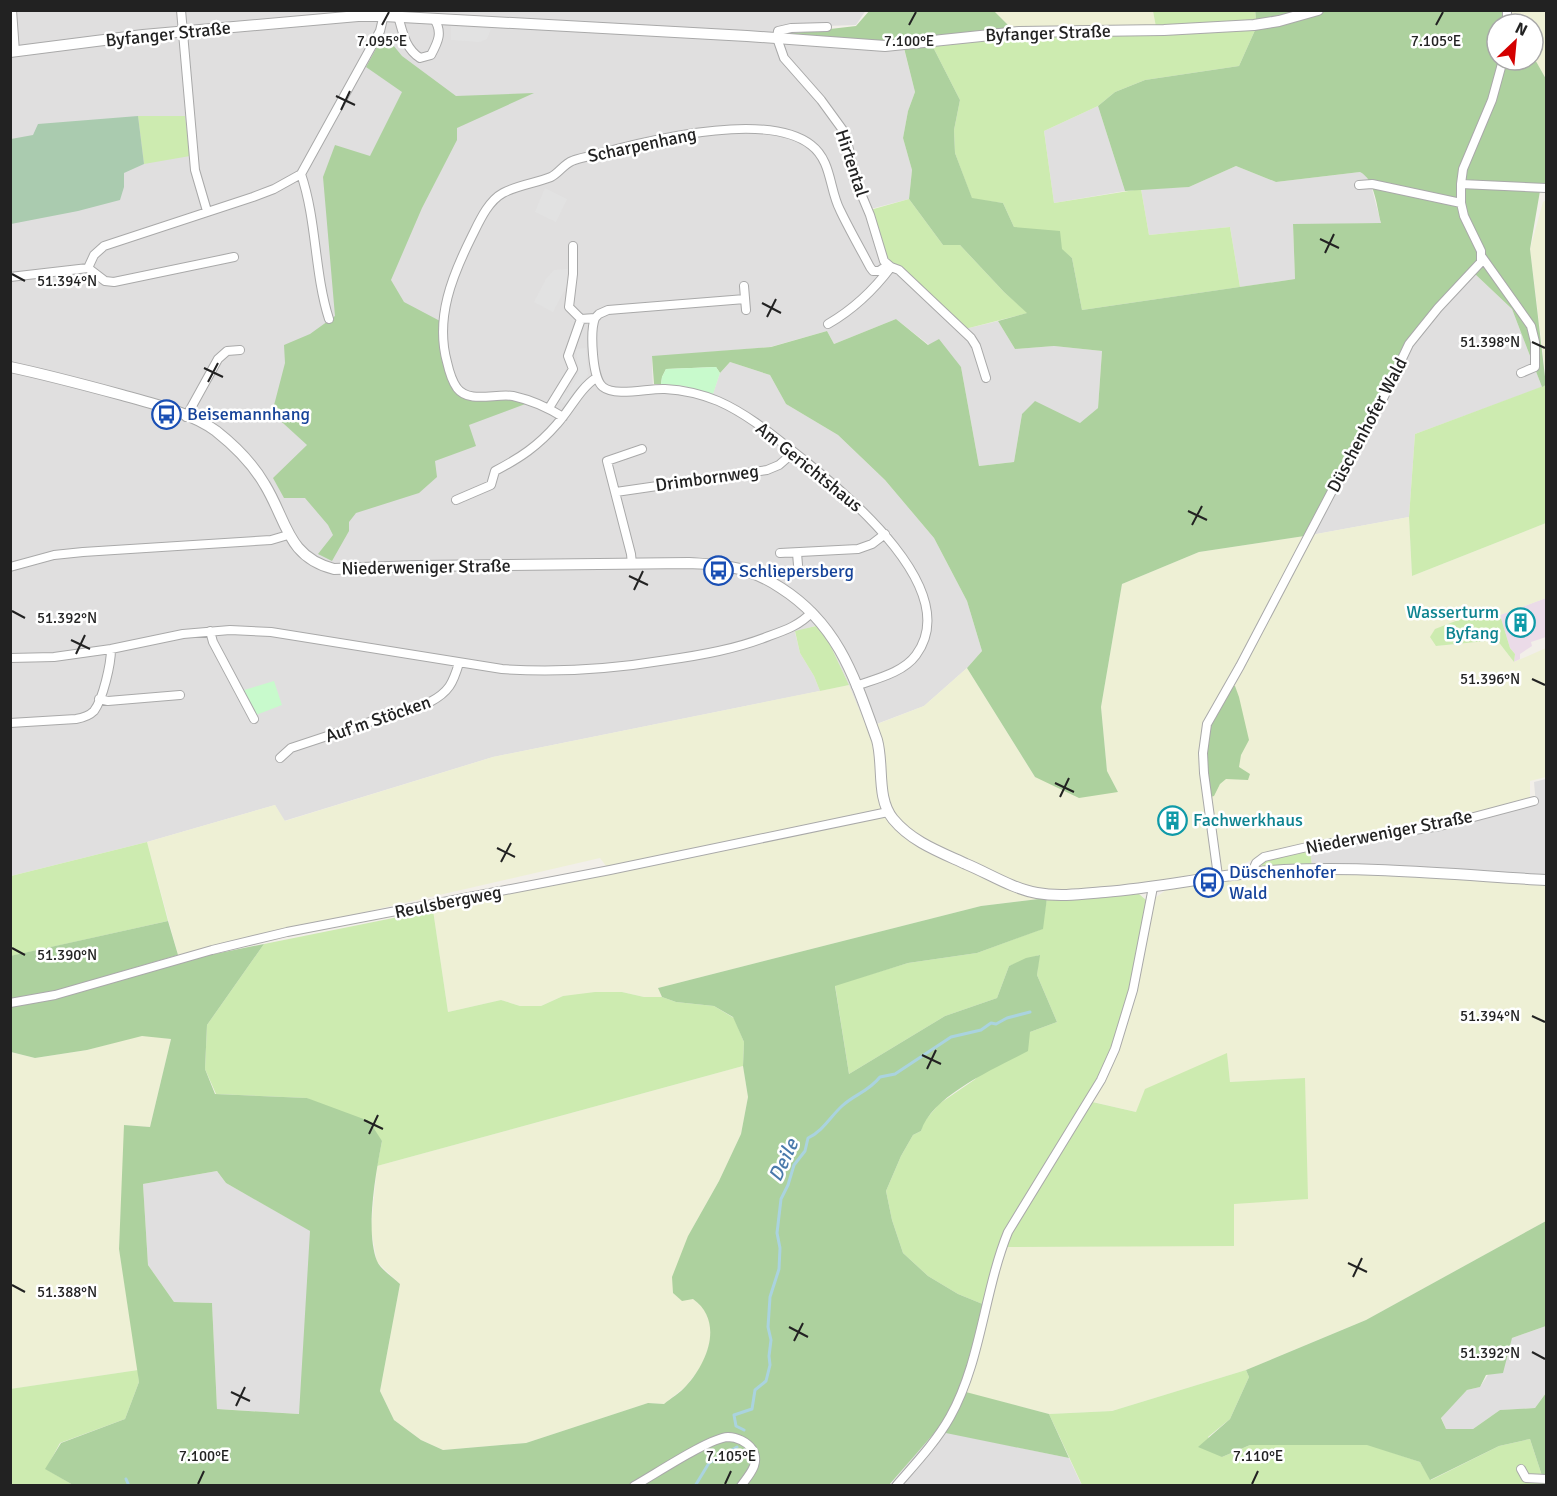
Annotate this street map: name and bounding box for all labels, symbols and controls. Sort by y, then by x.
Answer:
north arrow [1485,12,1545,72]
street label: Byfanger Straße [104,16,232,52]
text: N [1512,18,1531,41]
street label: Byfanger Straße [985,20,1111,46]
text: 7.095°E [357,32,407,50]
text: 7.100°E [884,32,934,50]
text: 7.105°E [1411,32,1461,50]
street label: Scharpenhang [586,123,698,167]
street label: Hirtental [831,126,873,200]
text: 51.394°N [37,272,97,290]
text: 51.398°N [1460,333,1520,351]
street label: Düschenhofer Wald [1322,354,1412,496]
bus stop icon: Beisemannhang [150,398,182,430]
place label: Beisemannhang [187,403,310,425]
street label: Am Gerichtshaus [751,417,867,517]
street label: Drimbornweg [654,460,760,496]
street label: Niederweniger Straße [341,555,511,579]
bus stop icon: Schliepersberg [702,555,734,587]
place label: Schliepersberg [739,560,854,582]
place label: Wasserturm Byfang [1406,601,1499,644]
building icon: Wasserturm Byfang [1504,606,1536,638]
text: 51.392°N [37,609,97,627]
text: 51.396°N [1460,670,1520,688]
street label: Auf'm Stöcken [322,691,434,747]
building icon: Fachwerkhaus [1156,804,1188,836]
street label: Niederweniger Straße [1304,805,1474,859]
place label: Fachwerkhaus [1193,809,1303,831]
place label: Düschenhofer Wald [1229,861,1336,904]
bus stop icon: Düschenhofer Wald [1192,866,1224,898]
street label: Reulsbergweg [393,881,503,923]
text: 51.390°N [37,946,97,964]
text: 51.394°N [1460,1007,1520,1025]
water label: Deile [763,1134,805,1185]
text: 51.388°N [37,1283,97,1301]
text: 51.392°N [1460,1344,1520,1362]
text: 7.100°E [179,1447,229,1465]
text: 7.105°E [706,1447,756,1465]
text: 7.110°E [1233,1447,1283,1465]

